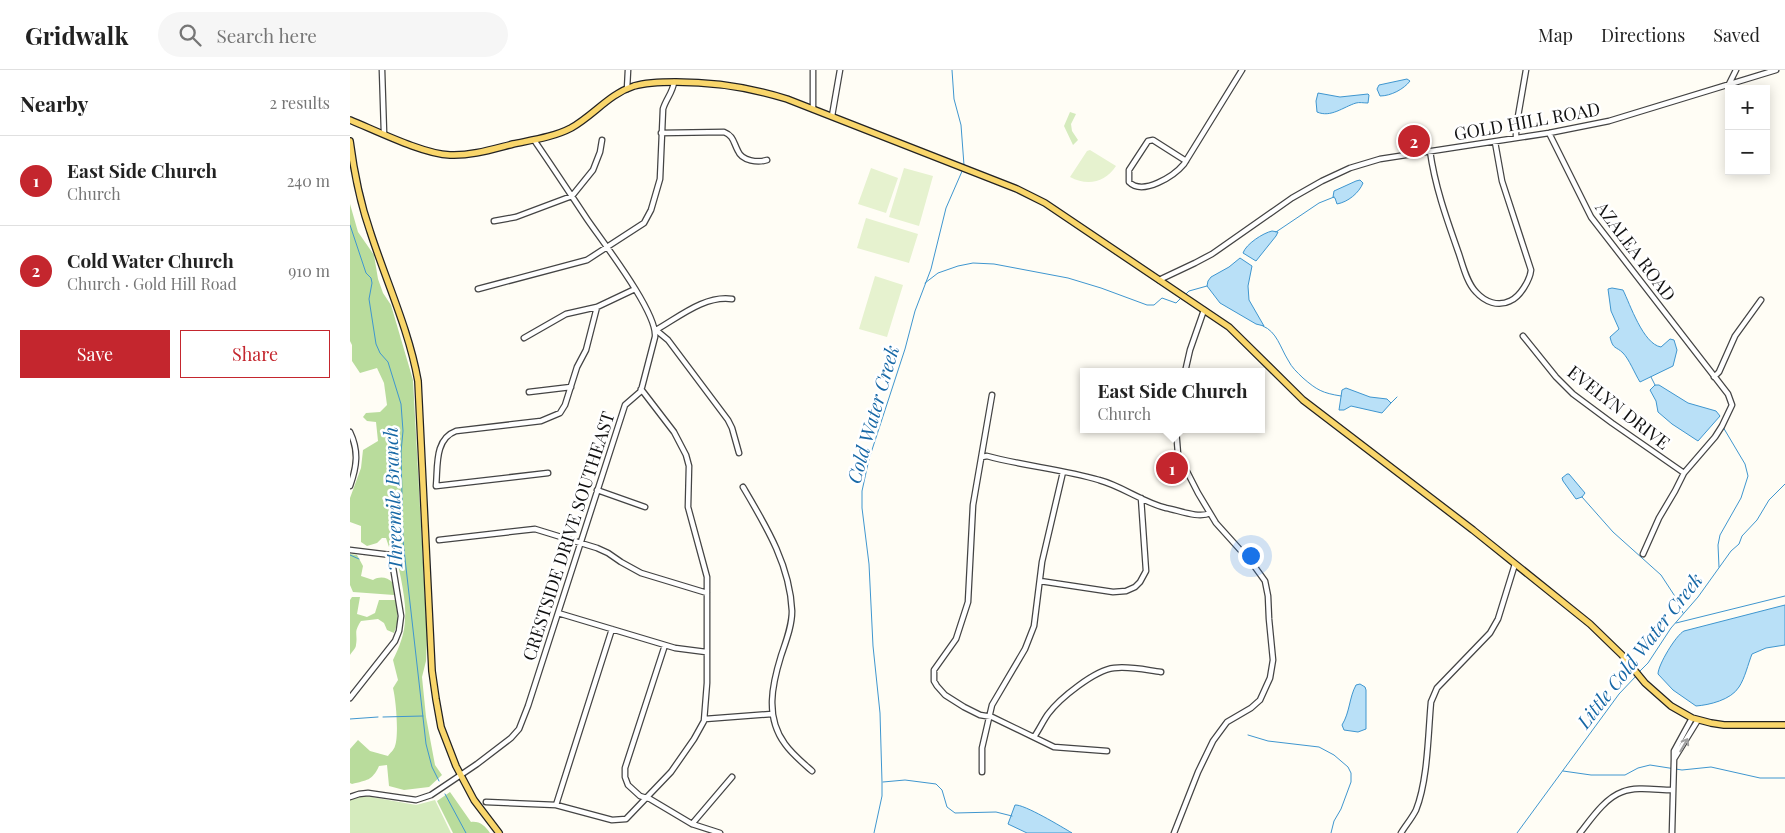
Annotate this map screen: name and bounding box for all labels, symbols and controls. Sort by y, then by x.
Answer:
search box [158,12,508,57]
text: Gridwalk [25,19,128,51]
icon: search [176,21,204,49]
text: Search here [216,22,317,48]
text: Map [1538,23,1573,47]
text: Directions [1601,23,1685,47]
text: Saved [1713,23,1760,47]
map controls [1725,85,1770,175]
button: + [1725,85,1770,130]
text: Nearby [20,89,89,117]
text: 2 results [270,92,330,113]
street label: GOLD HILL ROAD [1452,96,1602,146]
pin: 2 [1398,122,1430,160]
button: − [1725,130,1770,175]
text: East Side Church [67,157,217,183]
text: 1 [33,170,39,191]
text: 240 m [287,170,330,191]
text: Church [67,183,121,204]
street label: AZALEA ROAD [1590,195,1681,306]
text: Cold Water Church [67,247,234,273]
text: 2 [32,260,40,281]
text: 910 m [288,260,330,281]
text: Church · Gold Hill Road [67,273,237,294]
button: Save [20,330,170,378]
button: Share [180,330,330,378]
water label: Cold Water Creek [840,342,904,486]
street label: EVELYN DRIVE [1563,360,1675,454]
popup [1080,368,1265,433]
text: East Side Church [1097,377,1248,403]
text: Church [1097,403,1151,424]
street label: CRESTSIDE DRIVE SOUTHEAST [516,408,620,664]
water label: Threemile Branch [376,426,408,572]
pin: 1 [1156,449,1188,487]
your location [1238,543,1264,569]
water label: Little Cold Water Creek [1570,567,1708,734]
one-way arrow [1679,738,1689,752]

